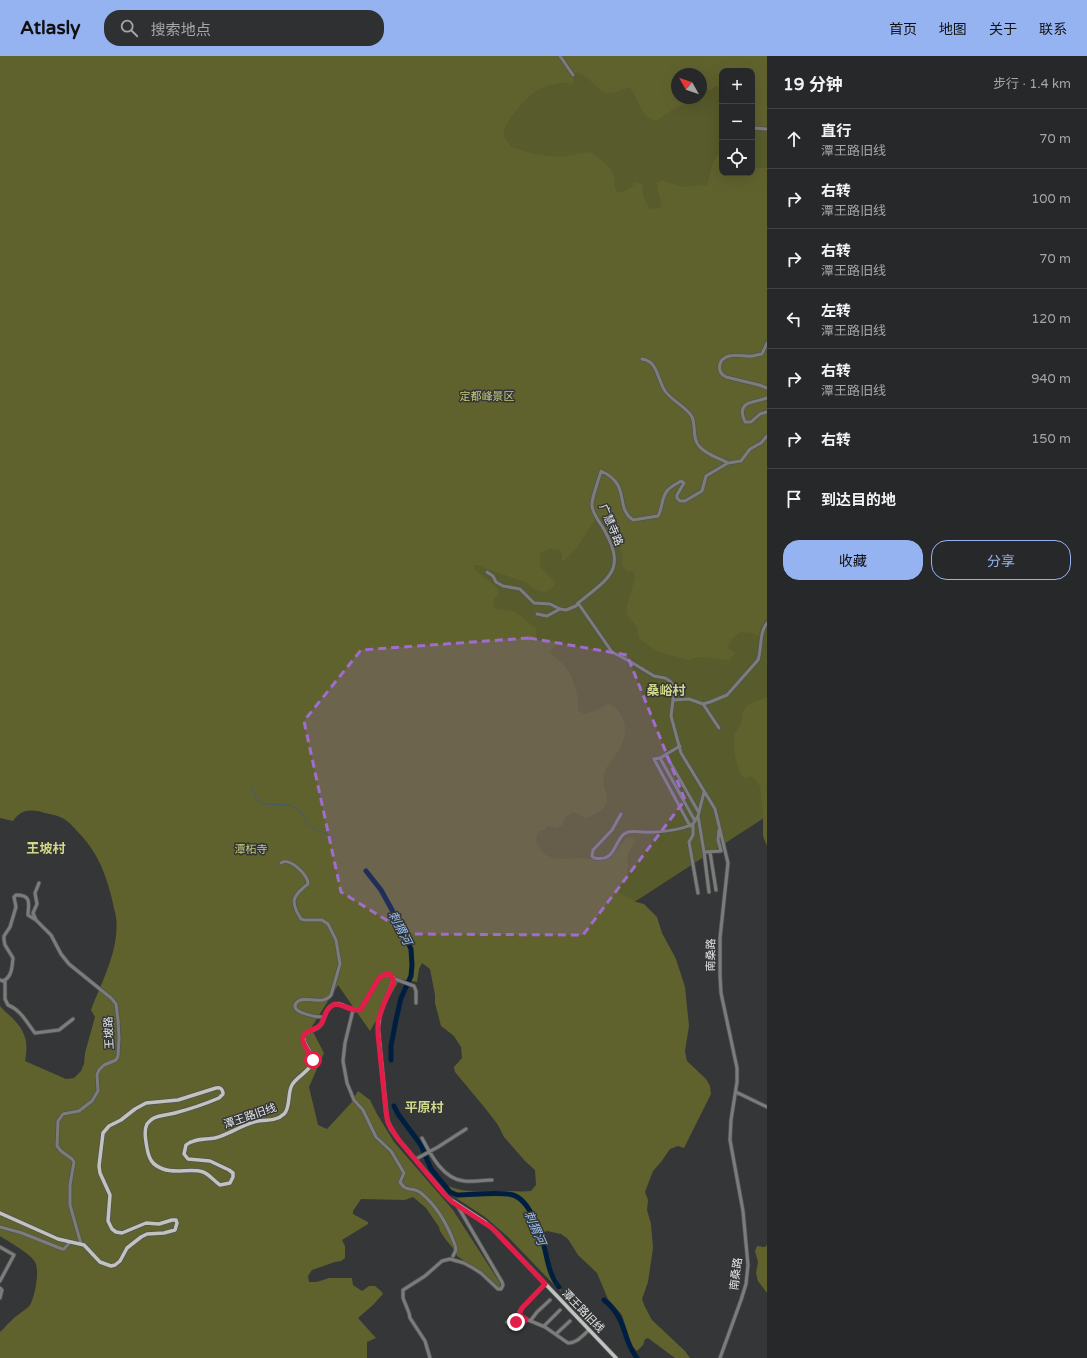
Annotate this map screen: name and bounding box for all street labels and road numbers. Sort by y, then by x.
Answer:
street label: 广慧寺路 [596,502,626,548]
street label: 南桑路 [704,938,718,972]
street label: 王坡路 [102,1016,116,1050]
street label: 潭王路旧线 [222,1101,278,1131]
street label: 南桑路 [728,1257,744,1291]
street label: 潭王路旧线 [559,1287,607,1335]

